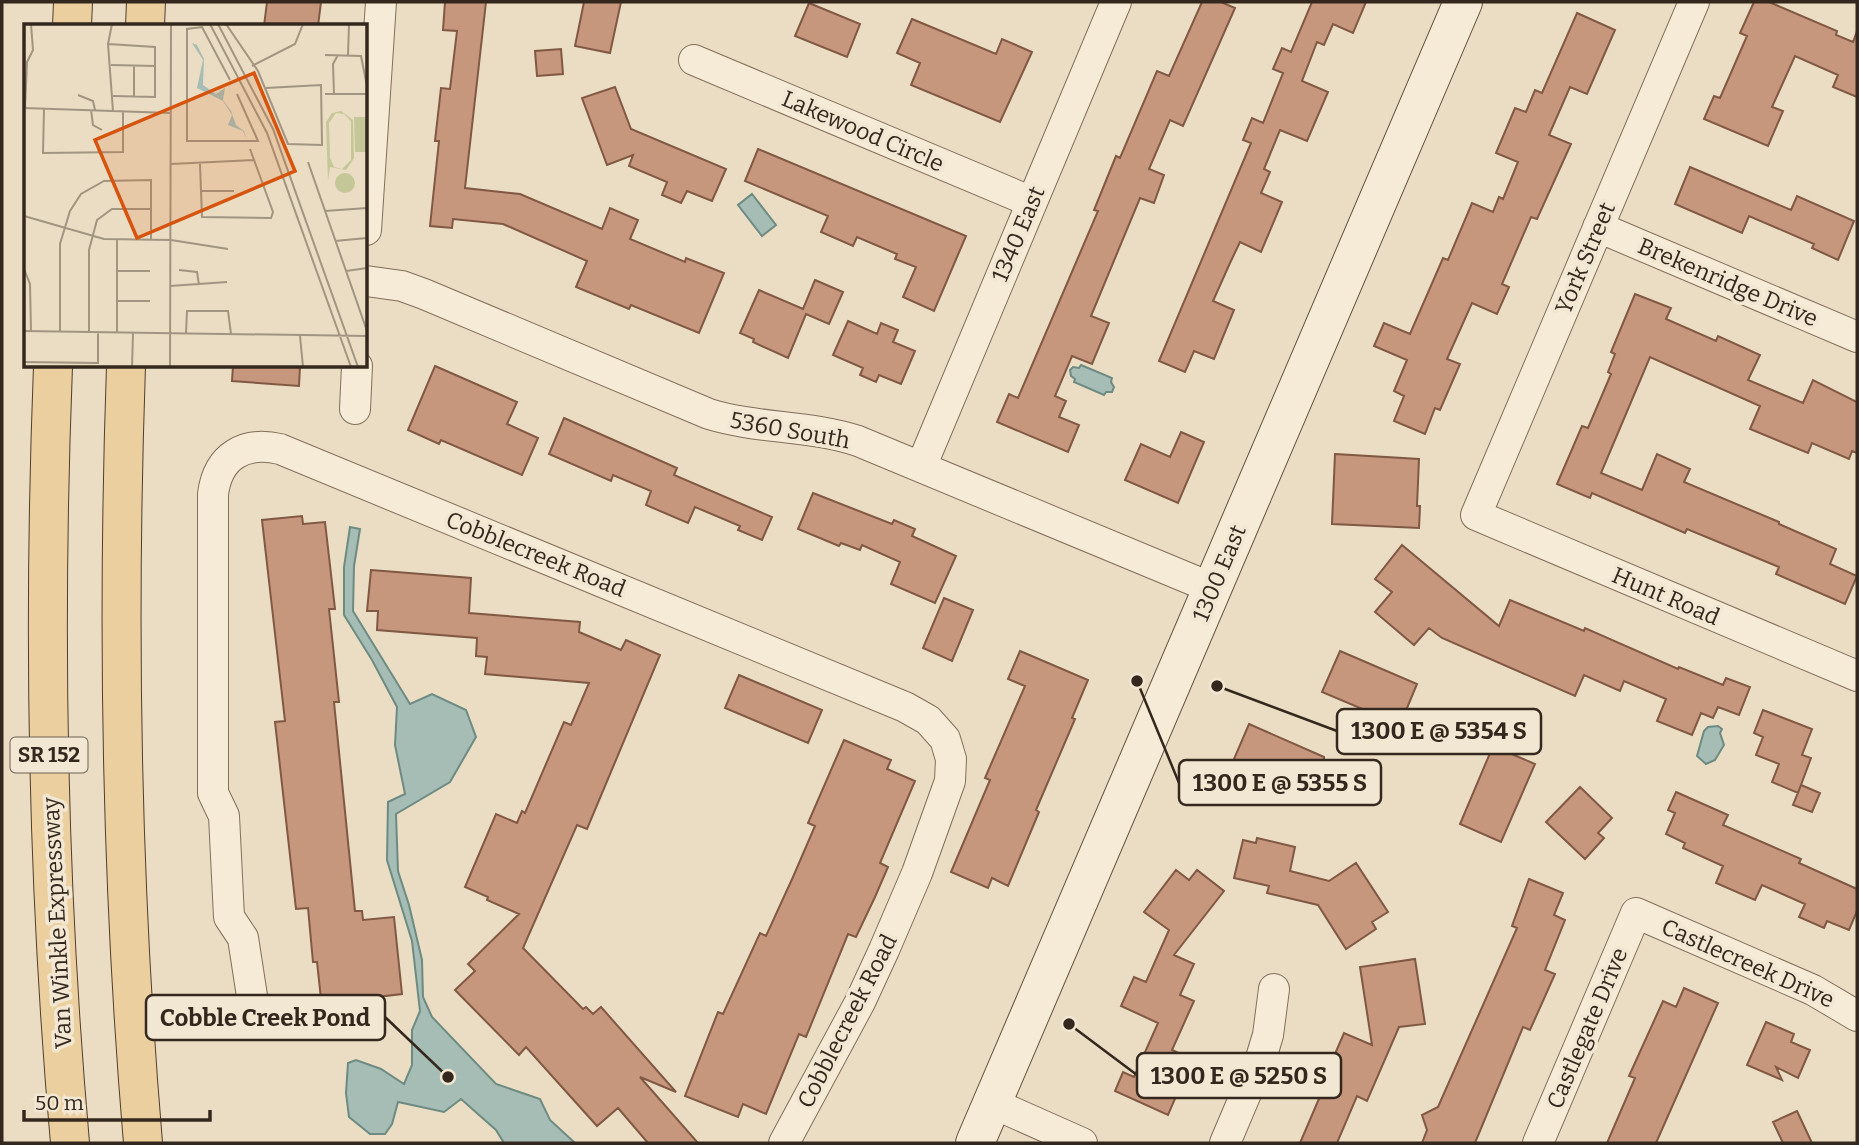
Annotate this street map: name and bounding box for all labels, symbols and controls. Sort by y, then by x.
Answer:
inset map [24,24,368,368]
street label: Lakewood Circle [778,84,948,178]
street label: 1340 East [985,182,1051,286]
street label: York Street [1549,198,1621,318]
street label: Brekenridge Drive [1634,231,1822,333]
street label: 5360 South [728,406,852,454]
street label: Cobblecreek Road [442,505,630,603]
street label: 1300 East [1186,520,1252,626]
street label: Hunt Road [1608,561,1724,631]
callout: 1300 E @ 5354 S [1337,709,1541,754]
text: 1300 E @ 5354 S [1351,717,1527,745]
road number: SR 152 [10,738,88,772]
callout: 1300 E @ 5355 S [1179,760,1381,805]
text: 1300 E @ 5355 S [1193,769,1367,797]
street label: Van Winkle Expressway [36,796,78,1049]
street label: Castlecreek Drive [1657,912,1839,1014]
street label: Cobblecreek Road [791,929,903,1113]
street label: Castlegate Drive [1540,943,1634,1113]
callout: Cobble Creek Pond [146,995,385,1040]
text: Cobble Creek Pond [160,1004,371,1032]
callout: 1300 E @ 5250 S [1137,1053,1341,1098]
text: 1300 E @ 5250 S [1151,1062,1327,1090]
scale bar [24,1078,210,1122]
text: 50 m [35,1090,84,1116]

